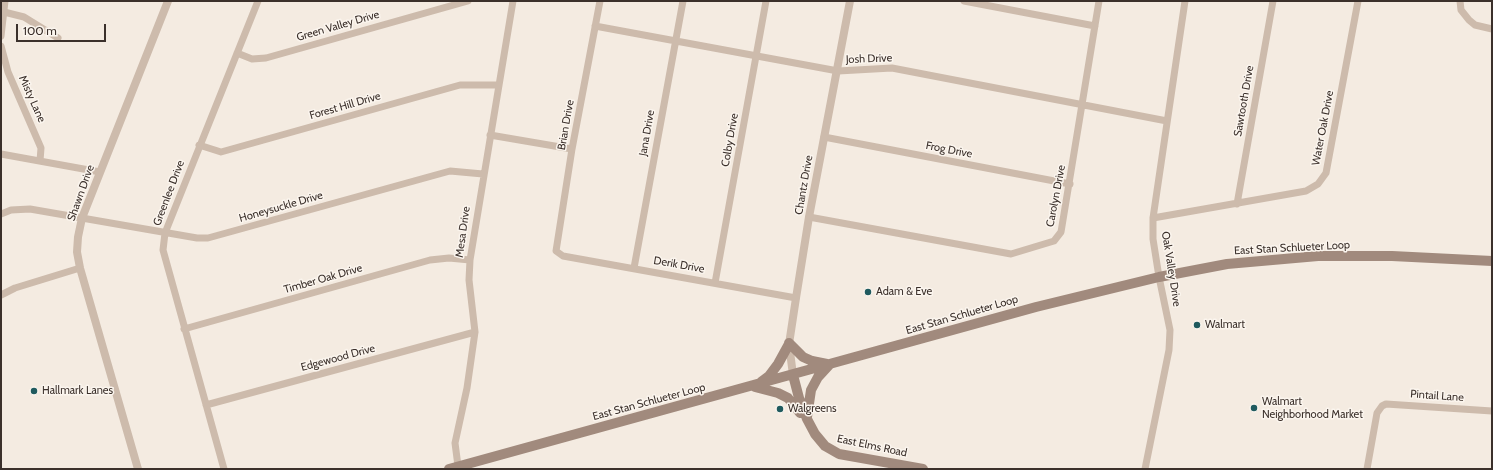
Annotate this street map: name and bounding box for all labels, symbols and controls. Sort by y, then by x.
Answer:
street label: Green Valley Drive [295,8,381,44]
scale bar [18,16,108,42]
text: 100 m [23,23,57,38]
street label: Josh Drive [846,52,892,66]
street label: Sawtooth Drive [1231,64,1257,138]
street label: Misty Lane [16,73,48,125]
street label: Water Oak Drive [1309,89,1337,167]
street label: Forest Hill Drive [308,90,382,122]
street label: Brian Drive [555,99,577,151]
street label: Jana Drive [636,109,658,157]
street label: Colby Drive [719,112,741,168]
street label: Frog Drive [925,139,973,161]
street label: Chantz Drive [792,154,816,216]
street label: Greenlee Drive [150,158,188,228]
street label: Shawn Drive [65,163,97,223]
street label: Carolyn Drive [1044,164,1068,228]
street label: Honeysuckle Drive [238,189,324,225]
street label: Mesa Drive [453,206,473,258]
street label: Oak Valley Drive [1159,230,1183,308]
street label: East Stan Schlueter Loop [1234,238,1350,258]
street label: Derik Drive [653,254,705,276]
street label: Timber Oak Drive [282,261,364,297]
place label: Adam & Eve [876,285,932,299]
marker: Adam & Eve [863,287,873,297]
street label: East Stan Schlueter Loop [904,293,1020,337]
place label: Walmart [1205,318,1245,332]
marker: Walmart [1192,320,1202,330]
street label: Edgewood Drive [299,342,377,374]
street label: East Stan Schlueter Loop [591,381,707,423]
place label: Hallmark Lanes [42,384,113,398]
marker: Hallmark Lanes [29,386,39,396]
street label: Pintail Lane [1410,388,1464,404]
place label: Walmart Neighborhood Market [1262,395,1363,421]
place label: Walgreens [788,402,837,416]
marker: Walmart Neighborhood Market [1249,403,1259,413]
marker: Walgreens [775,404,785,414]
street label: East Elms Road [836,432,908,460]

